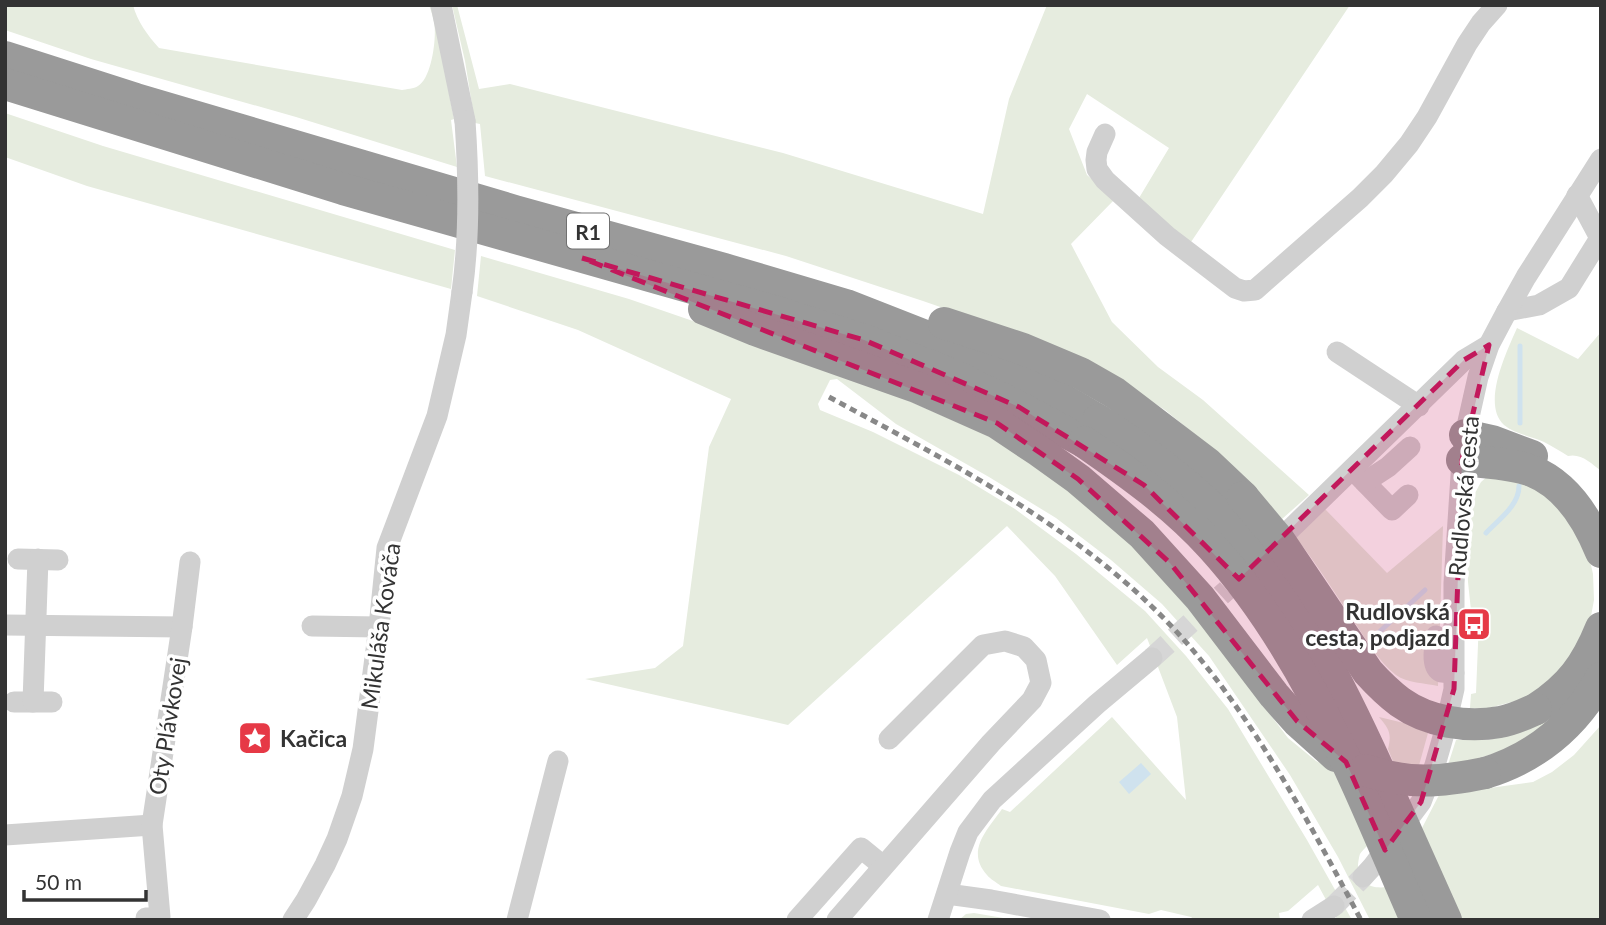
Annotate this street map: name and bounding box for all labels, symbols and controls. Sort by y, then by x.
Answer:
road number: R1 [567,214,609,248]
street label: Rudlovská cesta [1442,415,1484,577]
street label: Mikuláša Kováča [354,541,406,711]
place label: Rudlovská cesta, podjazd [1305,597,1450,651]
bus stop icon: Rudlovská cesta, podjazd [1455,605,1493,643]
street label: Oty Plávkovej [142,655,192,797]
place icon: Kačica [236,719,274,757]
place label: Kačica [280,724,347,752]
scale bar [24,858,147,902]
text: 50 m [35,869,82,894]

